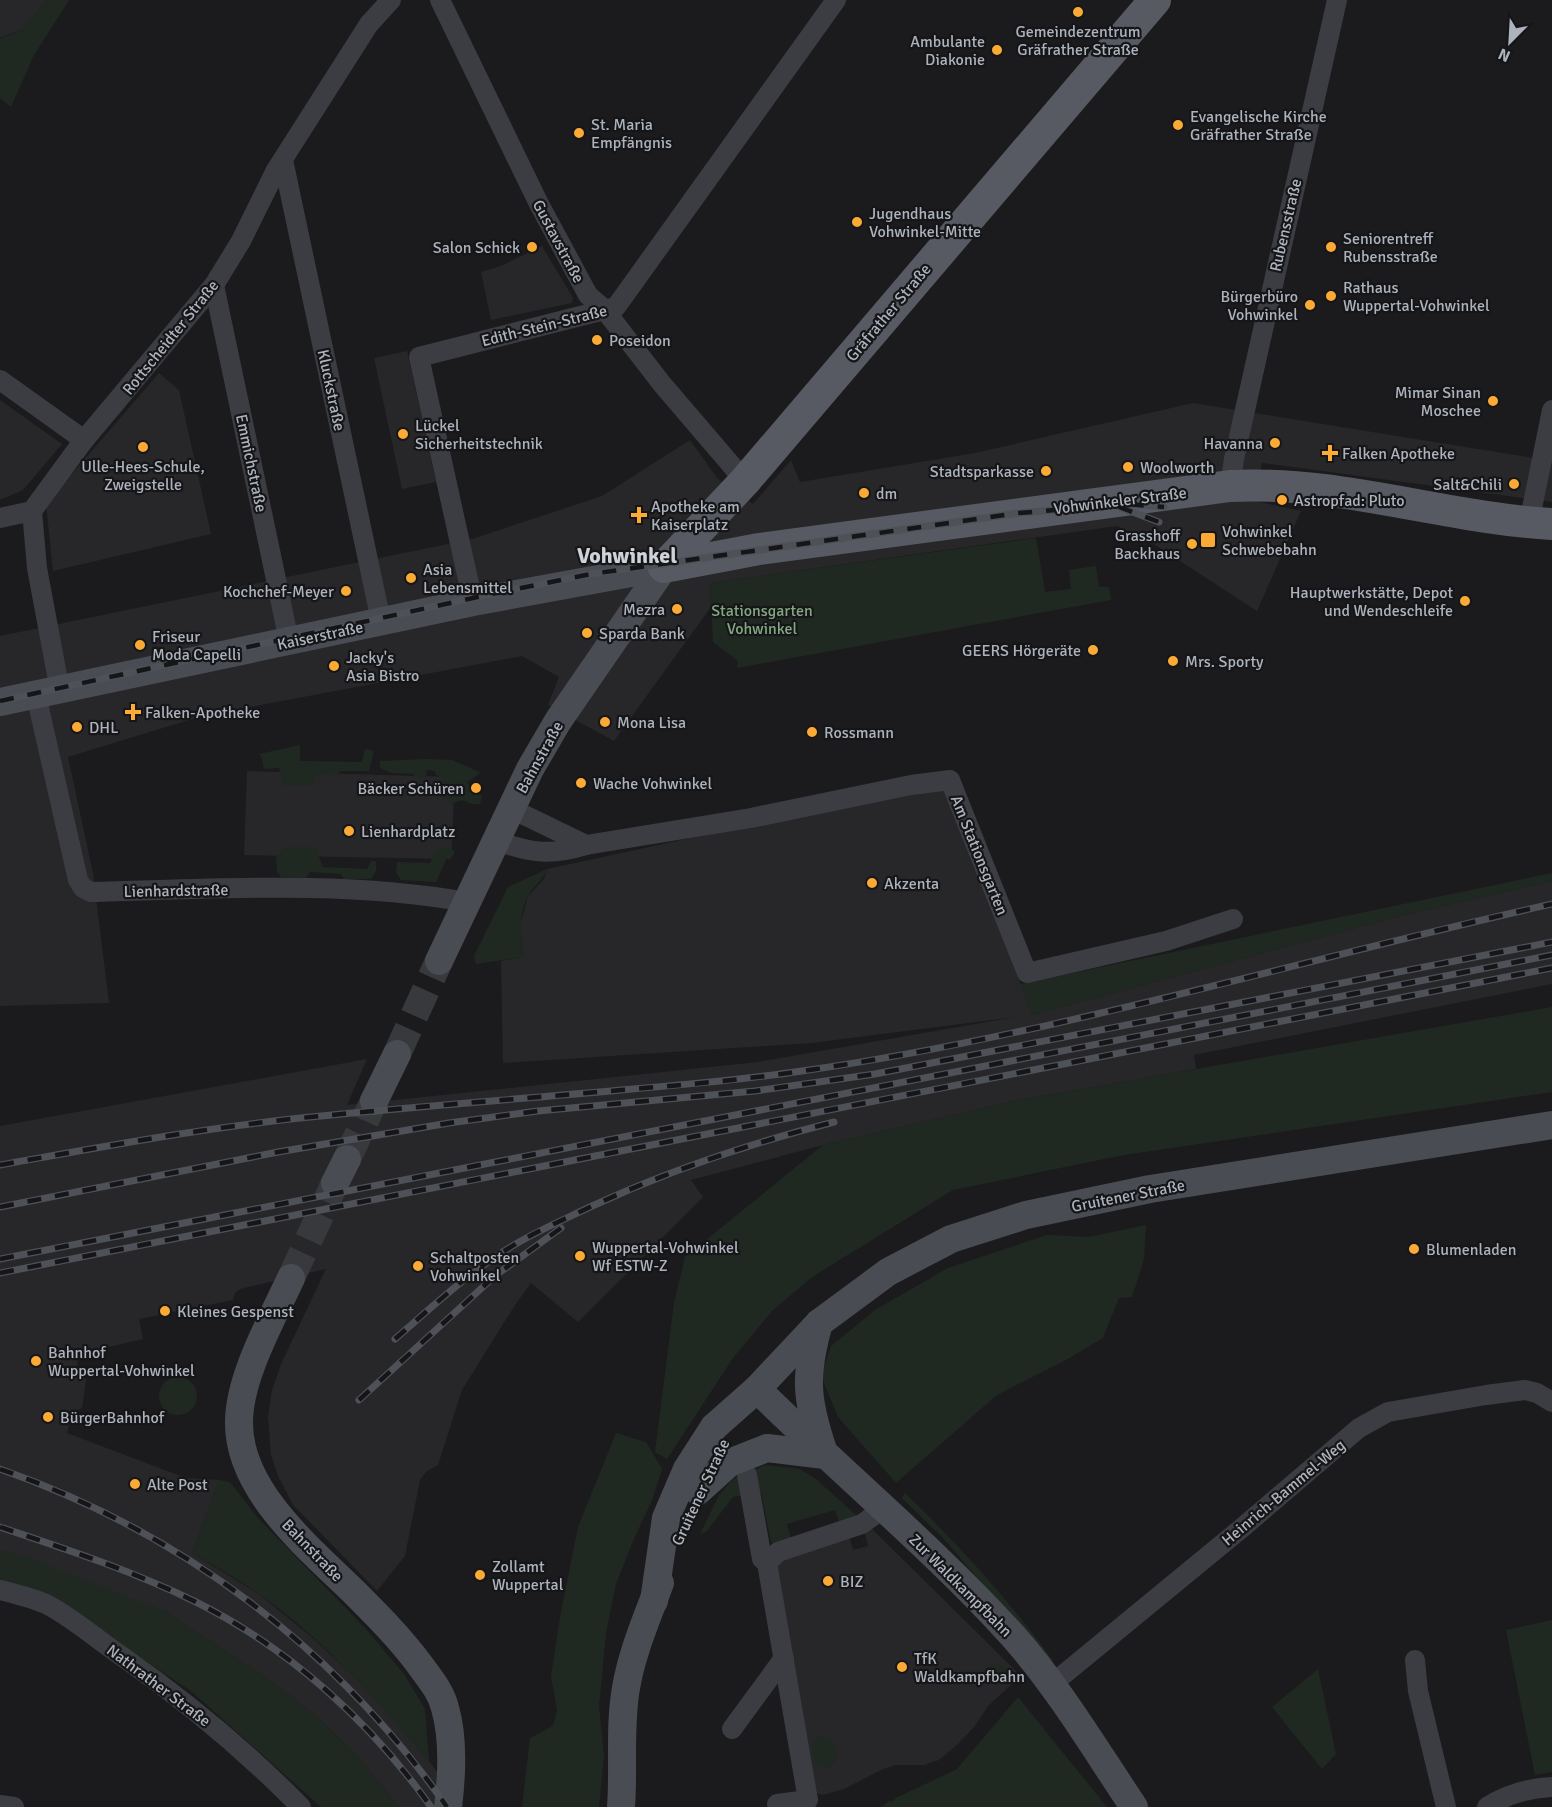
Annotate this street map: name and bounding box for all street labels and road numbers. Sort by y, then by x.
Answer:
street label: Rubensstraße [1266,177,1306,274]
street label: Gustavstraße [528,196,588,286]
street label: Gräfrather Straße [842,260,936,366]
street label: Rottscheidter Straße [118,276,223,399]
street label: Edith-Stein-Straße [479,301,609,351]
street label: Kluckstraße [313,348,349,433]
street label: Emmichstraße [231,412,271,514]
street label: Vohwinkeler Straße [1052,483,1188,519]
street label: Kaiserstraße [275,617,365,655]
street label: Bahnstraße [512,718,568,797]
street label: Am Stationsgarten [946,792,1012,918]
street label: Lienhardstraße [123,880,229,902]
street label: Gruitener Straße [1070,1175,1187,1217]
street label: Heinrich-Bammel-Weg [1218,1435,1349,1550]
street label: Gruitener Straße [668,1436,734,1549]
street label: Bahnstraße [277,1515,347,1586]
street label: Zur Waldkampfbahn [905,1530,1016,1641]
street label: Nathrather Straße [102,1640,214,1731]

